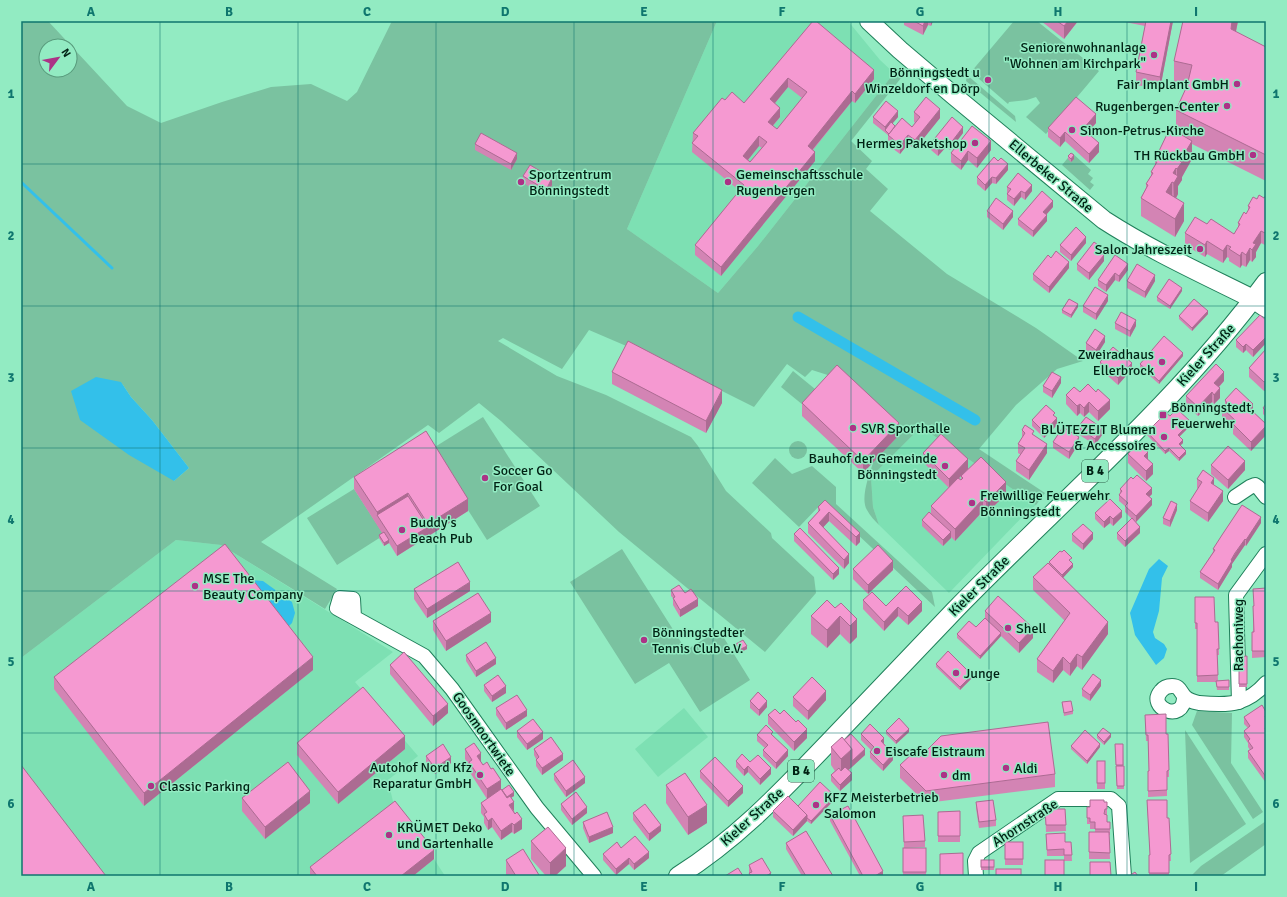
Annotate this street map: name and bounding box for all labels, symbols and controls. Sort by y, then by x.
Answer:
text: A [87,4,96,20]
text: B [225,4,233,20]
text: C [363,4,371,20]
text: D [501,4,510,20]
text: E [640,4,648,20]
text: F [779,4,786,20]
text: G [916,4,924,20]
text: H [1054,4,1062,20]
text: I [1194,4,1198,20]
north arrow [38,38,78,78]
place label: Seniorenwohnanlage "Wohnen am Kirchpark" [1004,39,1146,72]
text: N [59,46,74,60]
marker: Seniorenwohnanlage "Wohnen am Kirchpark" [1149,50,1159,60]
place label: Bönningstedt u Winzeldorf en Dörp [865,64,980,97]
marker: Bönningstedt u Winzeldorf en Dörp [983,75,993,85]
place label: Fair Implant GmbH [1116,76,1229,93]
marker: Fair Implant GmbH [1232,79,1242,89]
text: 1 [7,86,15,102]
text: 1 [1272,86,1280,102]
place label: Rugenbergen-Center [1095,98,1220,115]
marker: Rugenbergen-Center [1222,101,1232,111]
place label: Simon-Petrus-Kirche [1080,122,1204,139]
marker: Simon-Petrus-Kirche [1067,125,1077,135]
place label: Hermes Paketshop [856,135,967,152]
street label: Ellerbeker Straße [1005,136,1097,216]
marker: Hermes Paketshop [970,138,980,148]
place label: TH Rückbau GmbH [1134,147,1245,164]
marker: TH Rückbau GmbH [1248,150,1258,160]
place label: Sportzentrum Bönningstedt [529,166,612,199]
place label: Gemeinschaftsschule Rugenbergen [736,166,863,199]
marker: Sportzentrum Bönningstedt [516,177,526,187]
marker: Gemeinschaftsschule Rugenbergen [723,177,733,187]
text: 2 [7,228,15,244]
text: 2 [1272,228,1280,244]
place label: Salon Jahreszeit [1095,241,1192,258]
marker: Salon Jahreszeit [1195,244,1205,254]
street label: Kieler Straße [1173,320,1239,390]
place label: Zweiradhaus Ellerbrock [1078,346,1154,379]
marker: Zweiradhaus Ellerbrock [1157,357,1167,367]
text: 3 [7,370,15,386]
text: 3 [1272,370,1280,386]
place label: Bönningstedt, Feuerwehr [1171,399,1255,432]
marker: Bönningstedt, Feuerwehr [1158,410,1168,420]
place label: SVR Sporthalle [861,420,950,437]
place label: BLÜTEZEIT Blumen & Accessoires [1041,421,1156,454]
marker: SVR Sporthalle [848,423,858,433]
marker: BLÜTEZEIT Blumen & Accessoires [1159,432,1169,442]
place label: Bauhof der Gemeinde Bönningstedt [809,450,937,483]
road number: B 4 [1082,460,1108,482]
marker: Bauhof der Gemeinde Bönningstedt [940,461,950,471]
place label: Soccer Go For Goal [493,462,553,495]
marker: Soccer Go For Goal [480,473,490,483]
place label: Freiwillige Feuerwehr Bönningstedt [980,487,1110,520]
marker: Freiwillige Feuerwehr Bönningstedt [967,498,977,508]
text: 4 [7,512,15,528]
text: 4 [1272,512,1280,528]
place label: Buddy's Beach Pub [410,514,473,547]
marker: Buddy's Beach Pub [397,525,407,535]
street label: Kieler Straße [945,552,1013,620]
place label: MSE The Beauty Company [203,570,304,603]
marker: MSE The Beauty Company [190,581,200,591]
street label: Rachoniweg [1230,599,1247,671]
place label: Shell [1016,620,1046,637]
marker: Shell [1003,623,1013,633]
place label: Bönningstedter Tennis Club e.V. [652,624,745,657]
marker: Bönningstedter Tennis Club e.V. [639,635,649,645]
text: 5 [7,654,15,670]
text: 5 [1272,654,1280,670]
place label: Junge [964,665,1000,682]
marker: Junge [951,668,961,678]
street label: Goosmoortwiete [449,689,519,779]
place label: Eiscafe Eistraum [885,743,985,760]
marker: Eiscafe Eistraum [872,746,882,756]
place label: Autohof Nord Kfz Reparatur GmbH [370,759,472,792]
road number: B 4 [788,760,814,782]
place label: Aldi [1014,760,1038,777]
marker: Aldi [1001,763,1011,773]
place label: dm [952,767,971,784]
marker: Autohof Nord Kfz Reparatur GmbH [475,770,485,780]
marker: dm [939,770,949,780]
place label: Classic Parking [159,778,250,795]
marker: Classic Parking [146,781,156,791]
street label: Kieler Straße [717,784,787,850]
place label: KFZ Meisterbetrieb Salomon [824,789,939,822]
street label: Ahornstraße [989,795,1061,851]
text: 6 [7,796,15,812]
text: 6 [1272,796,1280,812]
marker: KFZ Meisterbetrieb Salomon [811,800,821,810]
place label: KRÜMET Deko und Gartenhalle [397,819,493,852]
marker: KRÜMET Deko und Gartenhalle [384,830,394,840]
text: A [87,879,96,895]
text: B [225,879,233,895]
text: C [363,879,371,895]
text: D [501,879,510,895]
text: E [640,879,648,895]
text: F [779,879,786,895]
text: G [916,879,924,895]
text: H [1054,879,1062,895]
text: I [1194,879,1198,895]

